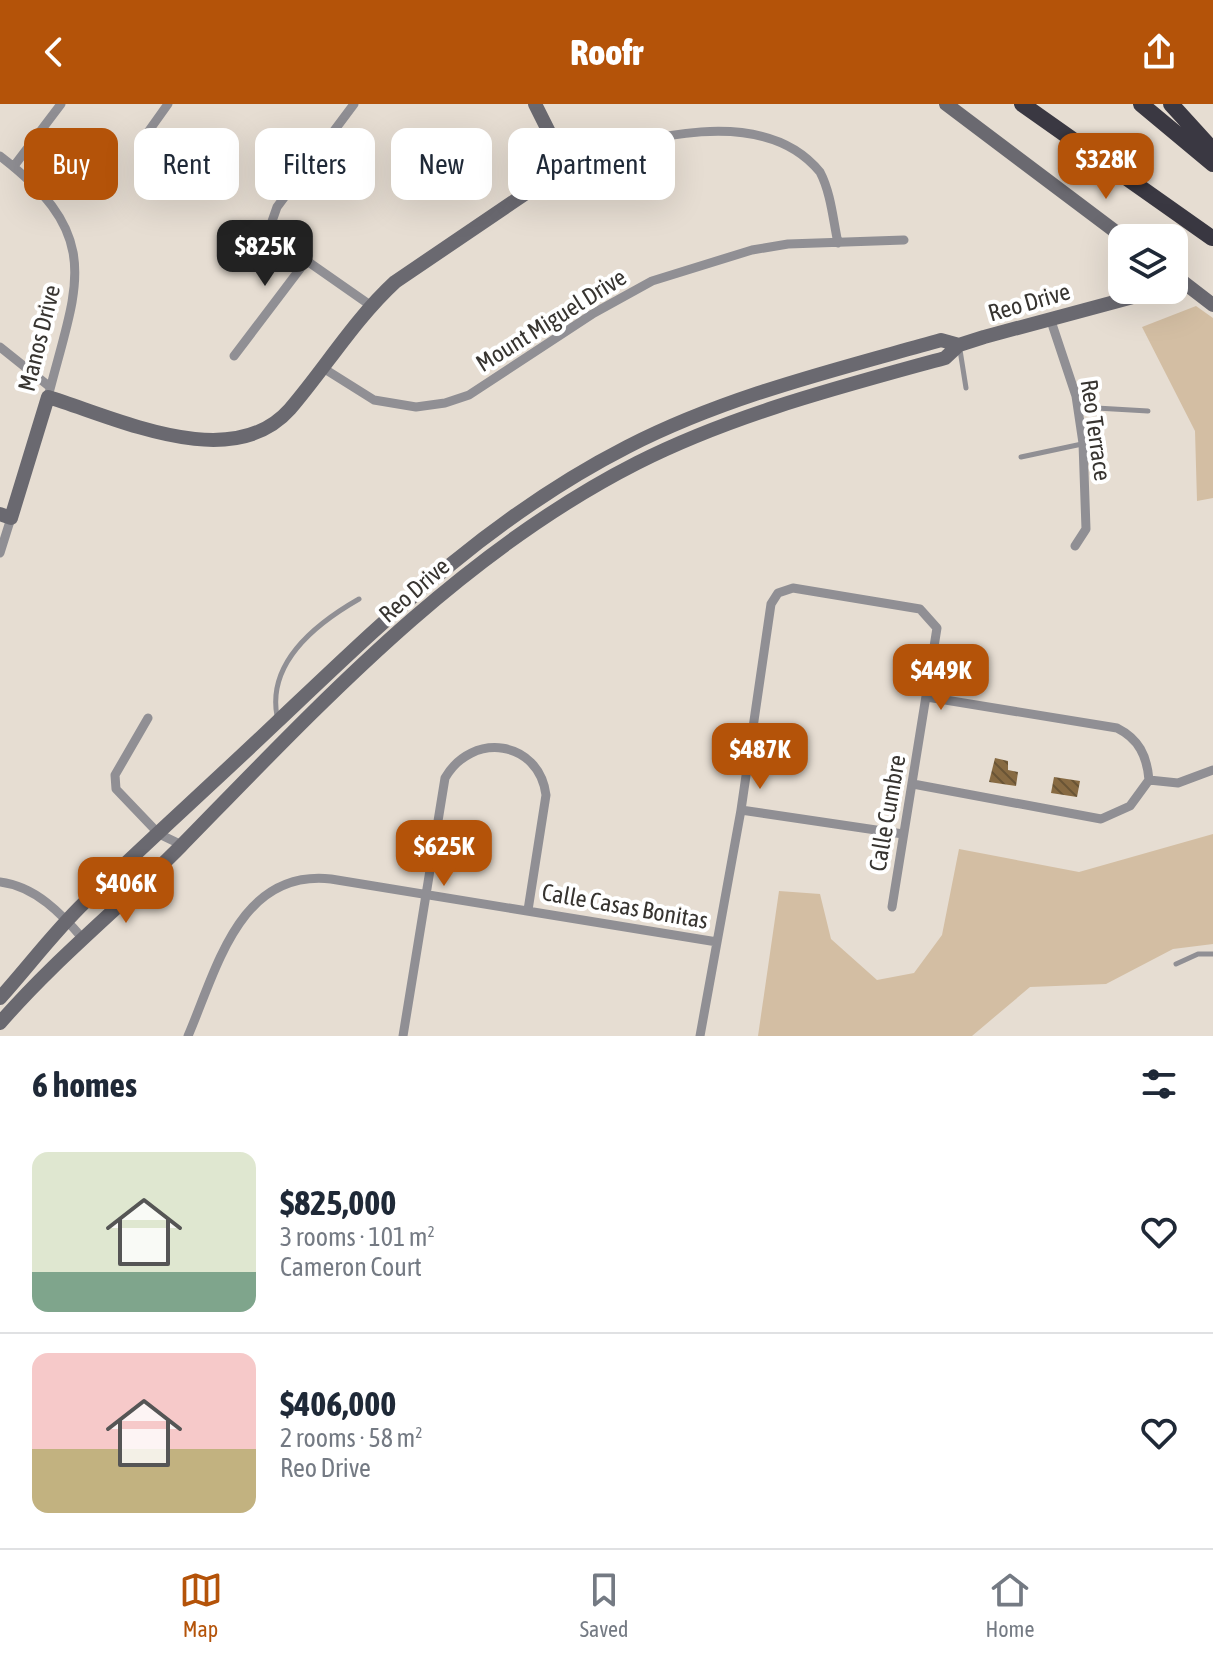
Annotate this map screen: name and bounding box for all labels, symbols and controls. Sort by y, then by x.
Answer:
icon: back [32,30,76,74]
icon: share [1137,30,1181,74]
text: Roofr [570,31,643,73]
chip: Buy [24,128,118,200]
chip: Rent [134,128,239,200]
chip: Filters [255,128,375,200]
chip: New [391,128,492,200]
chip: Apartment [508,128,675,200]
pin: $328K [1050,133,1162,201]
text: $328K [1076,144,1136,174]
pin: $825K [209,220,321,288]
map controls [1108,224,1188,304]
button: layers [1108,224,1188,304]
text: $825K [235,231,295,261]
street label: Mount Miguel Drive [471,263,631,377]
street label: Reo Drive [985,277,1073,327]
street label: Manos Drive [13,282,65,394]
street label: Reo Terrace [1076,378,1116,482]
street label: Reo Drive [373,552,455,628]
pin: $449K [885,644,997,712]
text: $449K [911,655,971,685]
pin: $487K [704,723,816,791]
text: $487K [730,734,790,764]
street label: Calle Cumbre [863,753,911,873]
pin: $625K [388,820,500,888]
text: $625K [414,831,474,861]
pin: $406K [70,857,182,925]
text: $406K [96,868,156,898]
street label: Calle Casas Bonitas [540,878,710,934]
icon: filters [1137,1062,1181,1106]
text: 6 homes [32,1065,137,1104]
text: $825,000 [280,1183,396,1222]
icon: home [96,1184,192,1280]
icon: heart [1137,1210,1181,1254]
text: 3 rooms · 101 m² [280,1222,435,1252]
text: Cameron Court [280,1252,422,1282]
text: $406,000 [280,1384,396,1423]
icon: home [96,1385,192,1481]
icon: heart [1137,1411,1181,1455]
text: 2 rooms · 58 m² [280,1423,422,1453]
text: Reo Drive [280,1453,371,1483]
tab: Map [179,1568,223,1642]
tab: Saved [580,1568,628,1642]
tab: Home [985,1568,1034,1642]

